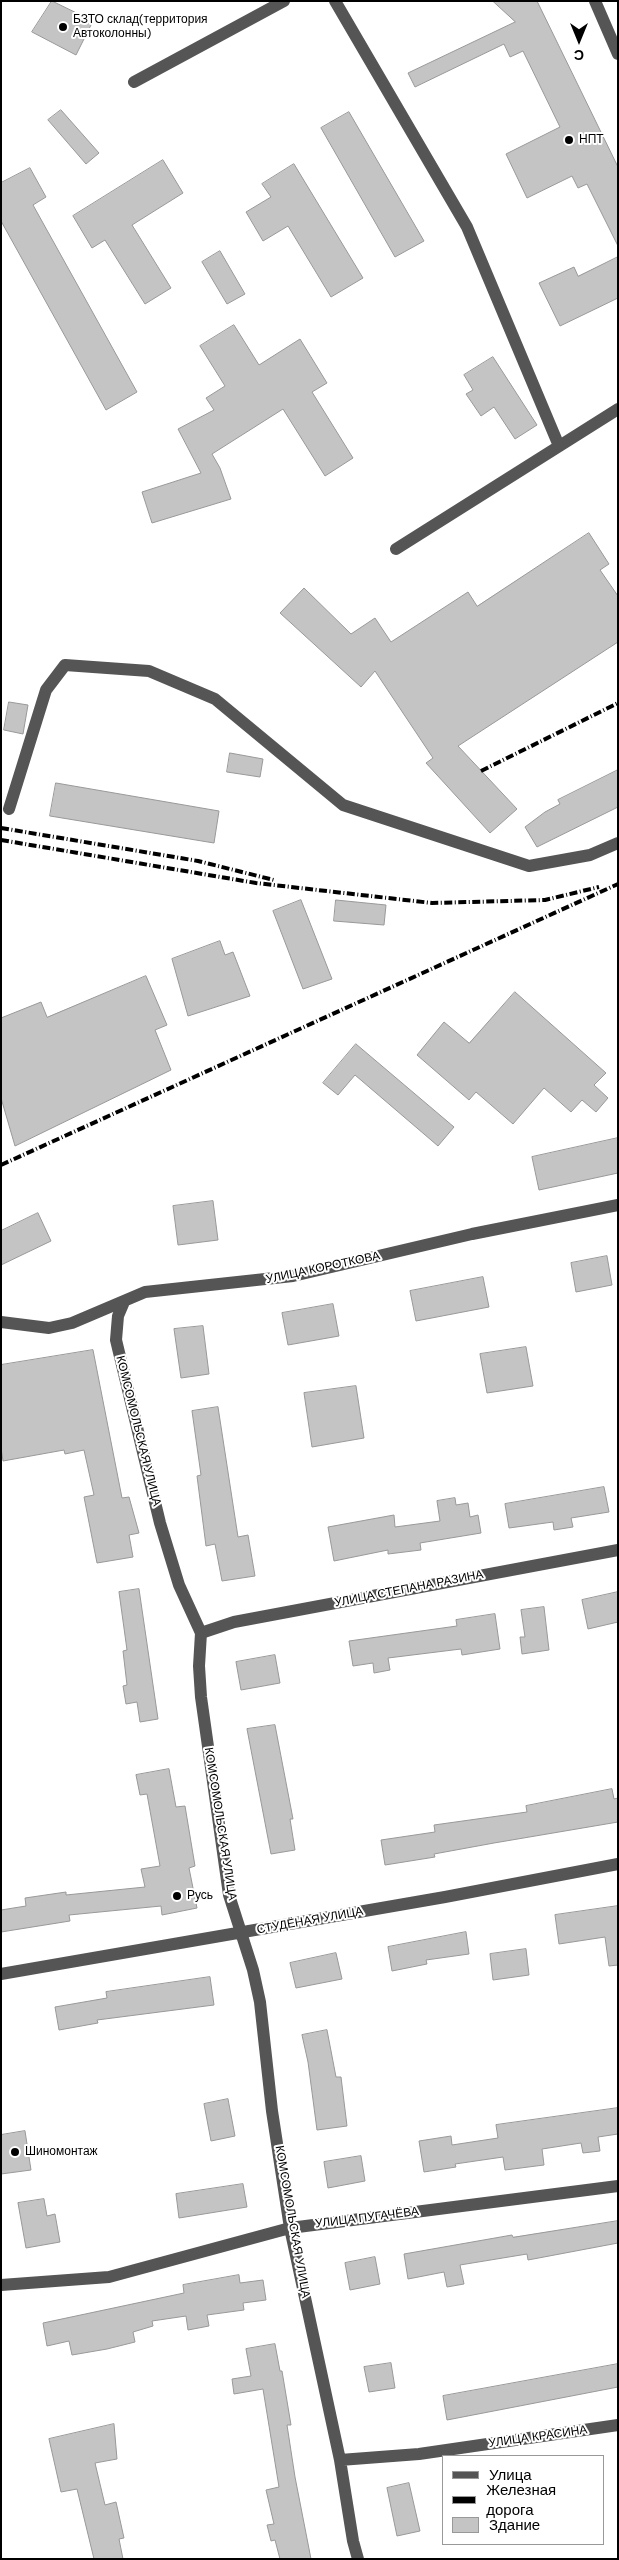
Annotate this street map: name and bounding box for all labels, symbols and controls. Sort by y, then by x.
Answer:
place label: БЗТО склад(территория Автоколонны) [73,13,208,41]
north arrow [554,15,604,65]
marker: БЗТО склад(территория Автоколонны) [57,21,69,33]
text: С [574,46,584,64]
place label: НПТ [579,133,604,147]
marker: НПТ [563,134,575,146]
street label: УЛИЦА КОРОТКОВА [265,1249,381,1287]
street label: КОМСОМОЛЬСКАЯ УЛИЦА [112,1354,164,1508]
street label: УЛИЦА СТЕПАНА РАЗИНА [333,1567,485,1611]
street label: КОМСОМОЛЬСКАЯ УЛИЦА [201,1746,239,1902]
place label: Русь [187,1889,213,1903]
marker: Русь [171,1890,183,1902]
street label: СТУДЁНАЯ УЛИЦА [256,1905,364,1937]
place label: Шиномонтаж [25,2145,98,2159]
street label: КОМСОМОЛЬСКАЯ УЛИЦА [271,2145,313,2299]
marker: Шиномонтаж [9,2146,21,2158]
street label: УЛИЦА ПУГАЧЁВА [314,2204,420,2232]
street label: УЛИЦА КРАСИНА [488,2423,588,2451]
legend [442,2455,604,2545]
text: Улица [489,2465,532,2485]
text: Железная дорога [486,2480,556,2520]
text: Здание [489,2515,540,2535]

